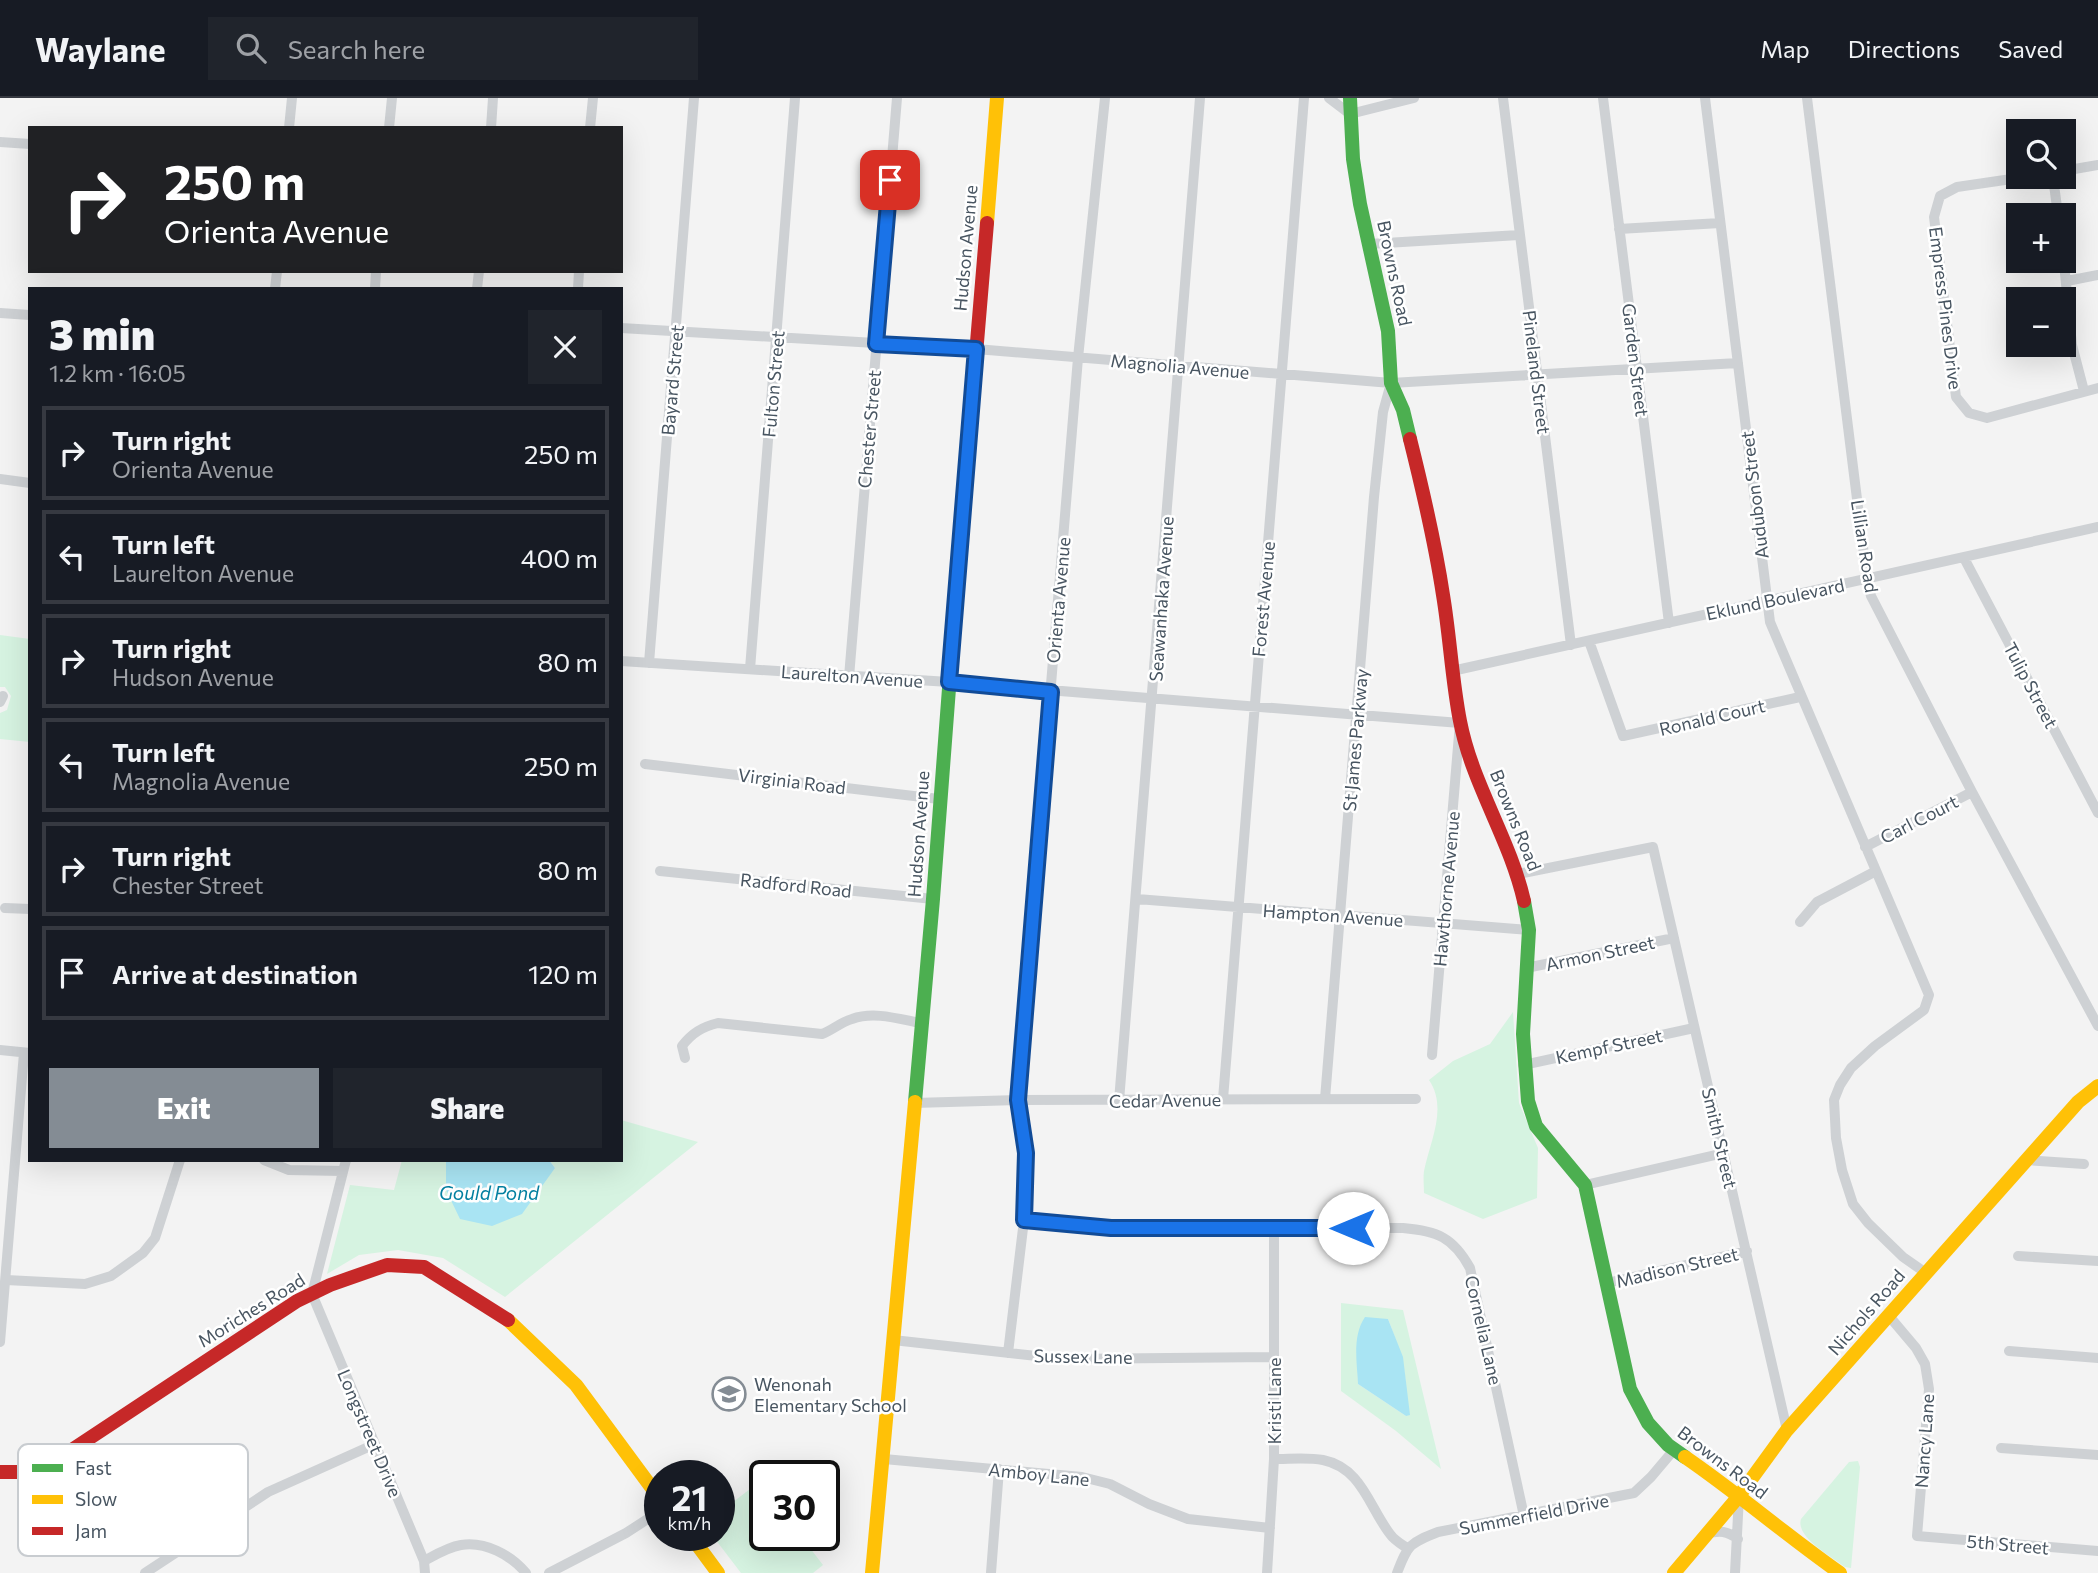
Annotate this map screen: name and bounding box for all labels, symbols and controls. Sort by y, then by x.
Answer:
search box [208,17,698,80]
text: Waylane [35,28,166,69]
icon: search [232,29,270,67]
text: Search here [288,33,425,64]
text: Map [1760,34,1810,63]
text: Directions [1848,34,1960,63]
text: Saved [1998,34,2063,63]
map controls [2006,119,2076,357]
button: search [2006,119,2076,189]
text: 250 m [164,150,305,210]
pin [860,150,920,210]
icon: right [49,154,140,245]
icon: arrive [871,161,909,199]
street label: Hudson Avenue [949,184,981,312]
button: + [2006,203,2076,273]
text: Orienta Avenue [164,210,389,250]
street label: Browns Road [1373,218,1417,328]
street label: Empress Pines Drive [1925,225,1967,391]
button: − [2006,287,2076,357]
street label: Garden Street [1618,302,1654,418]
text: 3 min [49,307,155,359]
street label: Pineland Street [1518,309,1556,435]
button: close [528,310,602,384]
street label: Bayard Street [656,324,688,436]
street label: Fulton Street [757,330,789,438]
street label: Magnolia Avenue [1110,349,1250,383]
text: 1.2 km · 16:05 [49,359,186,387]
street label: Chester Street [853,369,885,489]
text: Turn right [112,424,231,455]
street label: Audubon Street [1735,430,1773,560]
icon: right [53,434,91,472]
text: 250 m [524,438,598,469]
text: Orienta Avenue [112,455,274,483]
street label: Lillian Road [1847,498,1883,594]
street label: Seawanhaka Avenue [1144,516,1178,682]
text: Turn left [112,528,215,559]
street label: Orienta Avenue [1042,536,1074,664]
icon: left [53,538,91,576]
street label: Forest Avenue [1247,540,1279,658]
text: 400 m [521,542,598,573]
text: Laurelton Avenue [112,559,294,587]
street label: Eklund Boulevard [1704,574,1846,624]
text: Turn right [112,632,231,663]
street label: Tulip Street [1999,638,2063,732]
icon: right [53,642,91,680]
text: 80 m [538,646,598,677]
street label: Laurelton Avenue [780,660,924,692]
text: Hudson Avenue [112,663,274,691]
street label: St James Parkway [1338,668,1372,812]
street label: Ronald Court [1657,694,1767,740]
text: Turn left [112,736,215,767]
icon: left [53,746,91,784]
text: 250 m [524,750,598,781]
street label: Virginia Road [737,763,847,799]
street label: Browns Road [1486,766,1546,874]
text: Magnolia Avenue [112,767,290,795]
street label: Hudson Avenue [903,770,933,898]
street label: Carl Court [1876,790,1962,848]
street label: Hawthorne Avenue [1428,810,1464,968]
text: Turn right [112,840,231,871]
icon: right [53,850,91,888]
text: 80 m [538,854,598,885]
street label: Radford Road [739,868,853,902]
text: Chester Street [112,871,263,899]
street label: Hampton Avenue [1262,899,1404,931]
street label: Armon Street [1544,931,1656,975]
icon: arrive [53,954,91,992]
text: Arrive at destination [112,958,358,989]
text: 120 m [528,958,598,989]
street label: Kempf Street [1554,1024,1664,1068]
button: Exit [49,1068,319,1148]
button: Share [333,1068,602,1148]
street label: Smith Street [1698,1085,1742,1191]
street label: Cedar Avenue [1109,1088,1221,1112]
water label: Gould Pond [439,1181,540,1204]
position arrow [1316,1191,1390,1265]
street label: Madison Street [1614,1242,1740,1292]
street label: Nichols Road [1823,1265,1909,1359]
street label: Moriches Road [193,1268,309,1352]
street label: Cornelia Lane [1461,1273,1507,1387]
street label: Sussex Lane [1033,1344,1133,1368]
street label: Kristi Lane [1263,1357,1285,1445]
street label: Longstreet Drive [333,1366,407,1500]
place label: Wenonah Elementary School [754,1373,907,1416]
school or university icon: Wenonah Elementary School [710,1375,748,1413]
street label: Nancy Lane [1910,1393,1938,1489]
street label: Browns Road [1674,1421,1772,1503]
legend [18,1444,248,1556]
text: Fast [75,1456,112,1479]
street label: Amboy Lane [987,1458,1091,1490]
speed limit sign: 30 [749,1460,840,1551]
text: 21 [672,1475,707,1518]
text: Slow [75,1487,117,1510]
street label: Summerfield Drive [1457,1489,1611,1539]
text: km/h [668,1512,711,1534]
text: Jam [75,1519,107,1542]
street label: 5th Street [1966,1529,2050,1559]

